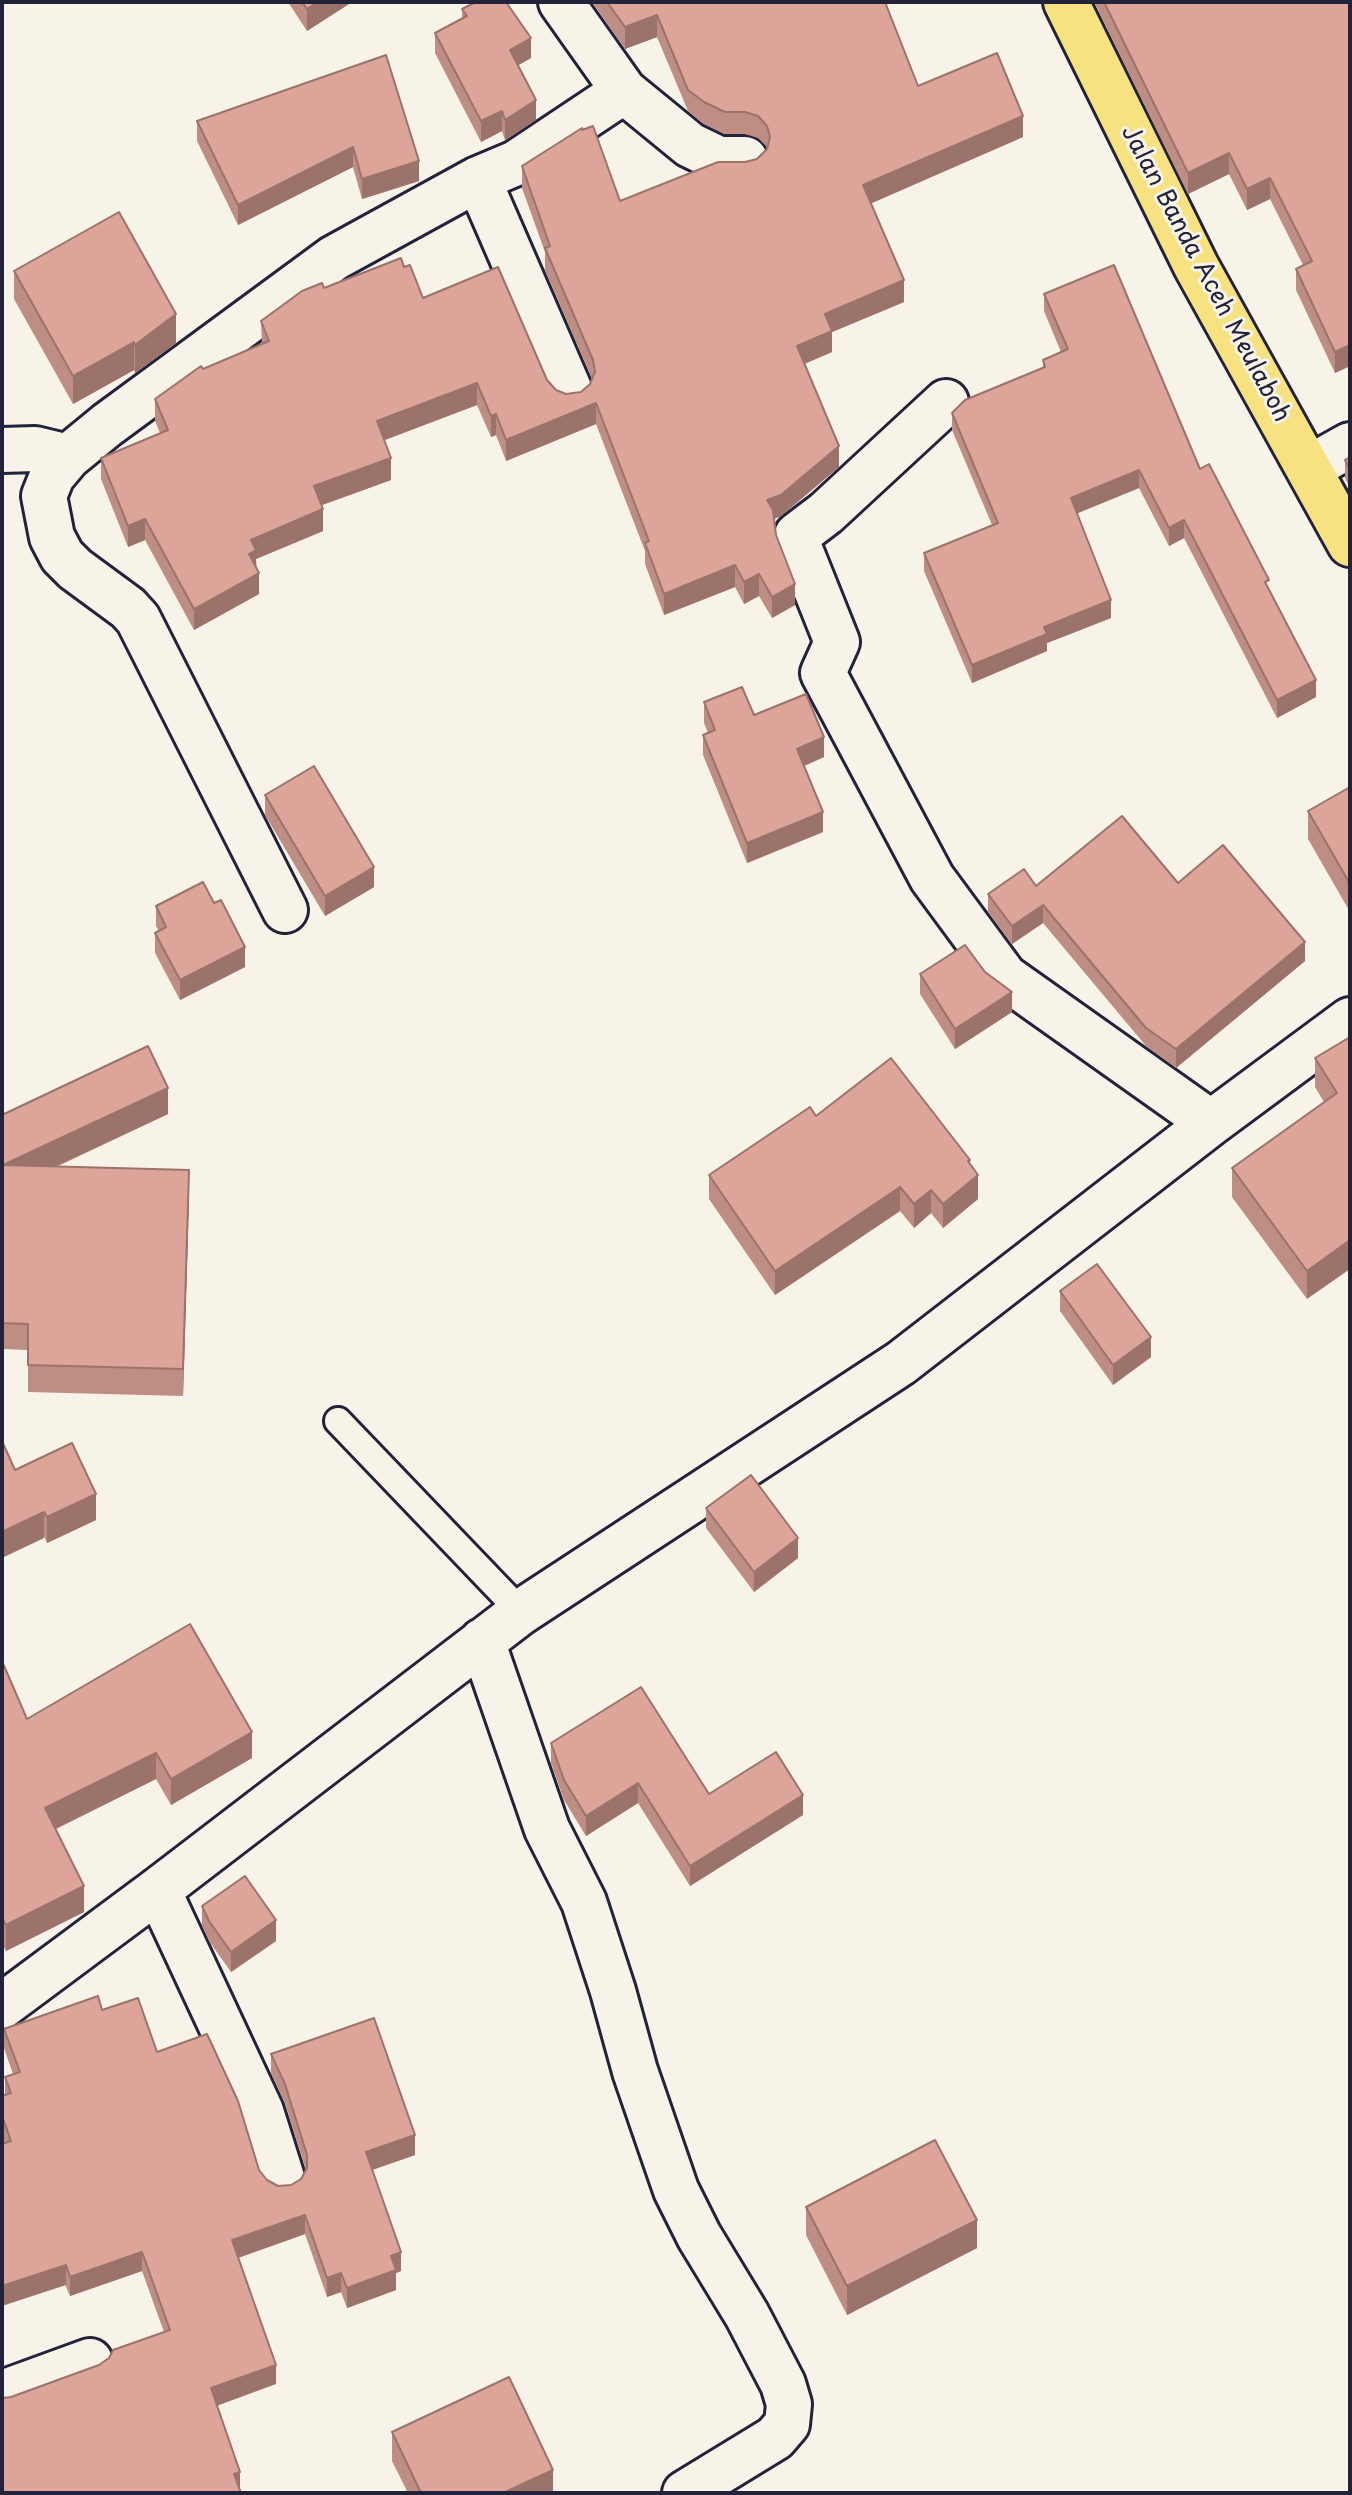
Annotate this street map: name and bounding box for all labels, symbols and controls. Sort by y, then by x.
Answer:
street label: Jalan Banda Aceh Meulaboh [1114,121,1296,427]

